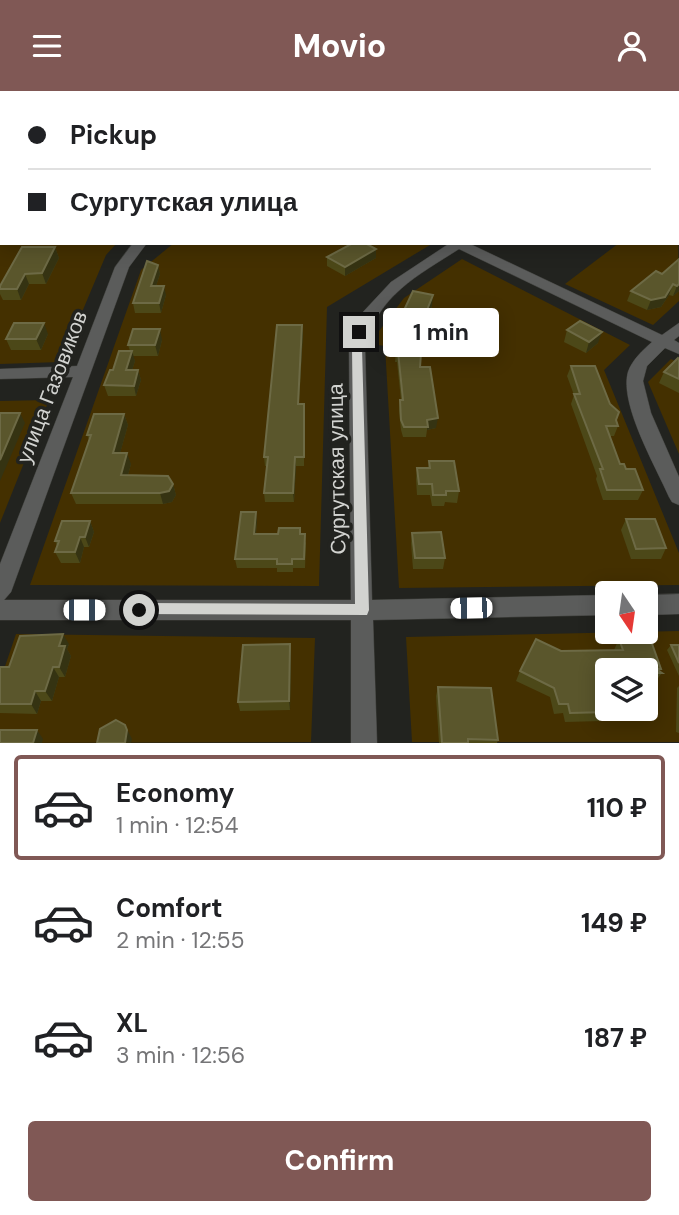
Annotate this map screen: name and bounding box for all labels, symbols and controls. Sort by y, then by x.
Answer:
text: Movio [293,25,386,67]
icon: menu [28,27,66,65]
icon: person [613,27,651,65]
text: Pickup [70,118,157,152]
text: Сургутская улица [70,185,297,219]
street label: улица Газовиков [10,307,94,467]
callout: 1 min [384,307,499,357]
route end [343,316,375,348]
text: 1 min [413,317,469,347]
street label: Сургутская улица [322,383,352,555]
north arrow [595,581,658,644]
map controls [595,581,658,721]
route start [123,594,155,626]
car [450,597,493,619]
car [64,600,106,621]
button: layers [595,658,658,721]
icon: car [32,776,95,839]
text: Economy [116,776,234,810]
text: 110 ₽ [587,791,647,825]
text: 1 min · 12:54 [116,810,238,840]
icon: car [32,891,95,954]
text: Comfort [116,891,222,925]
text: 149 ₽ [581,906,647,940]
text: 2 min · 12:55 [116,925,245,955]
icon: car [32,1006,95,1069]
text: XL [116,1006,148,1040]
text: 187 ₽ [584,1021,647,1055]
text: 3 min · 12:56 [116,1040,245,1070]
button: Confirm [28,1121,651,1201]

